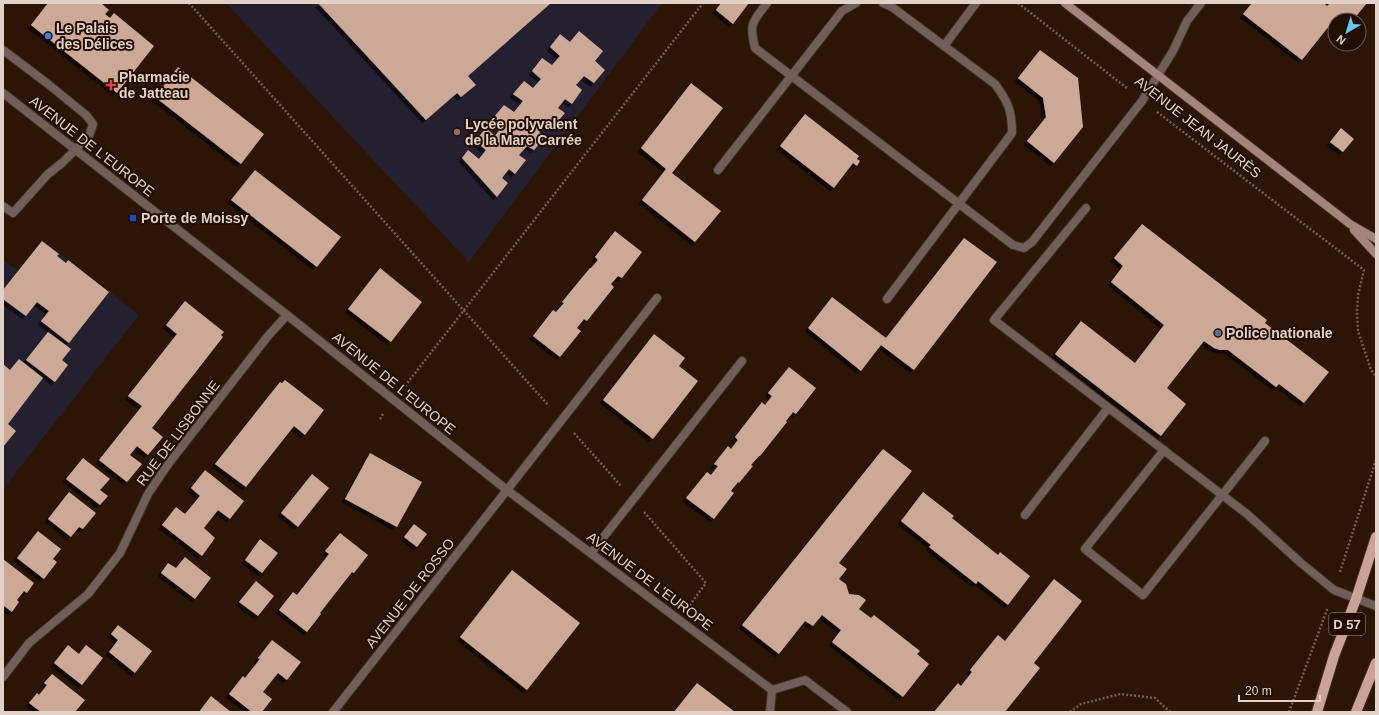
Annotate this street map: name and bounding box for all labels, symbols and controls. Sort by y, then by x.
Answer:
north arrow [1327,12,1367,52]
place label: Le Palais des Délices [56,20,133,52]
marker: Le Palais des Délices [43,31,53,41]
text: N [1334,33,1348,47]
place label: Pharmacie de Jatteau [119,69,190,101]
street label: AVENUE JEAN JAURÈS [1132,73,1264,181]
marker: Pharmacie de Jatteau [106,80,116,90]
street label: AVENUE DE L'EUROPE [27,92,157,200]
place label: Lycée polyvalent de la Mare Carrée [465,116,582,148]
marker: Lycée polyvalent de la Mare Carrée [452,127,462,137]
place label: Porte de Moissy [141,210,249,226]
marker: Porte de Moissy [128,213,138,223]
place label: Police nationale [1226,325,1333,341]
marker: Police nationale [1213,328,1223,338]
street label: AVENUE DE L'EUROPE [329,329,459,437]
street label: RUE DE LISBONNE [133,377,223,489]
street label: AVENUE DE L'EUROPE [584,528,716,634]
street label: AVENUE DE ROSSO [362,535,458,651]
road number: D 57 [1329,613,1365,635]
scale bar [1239,677,1320,703]
text: 20 m [1245,684,1272,698]

